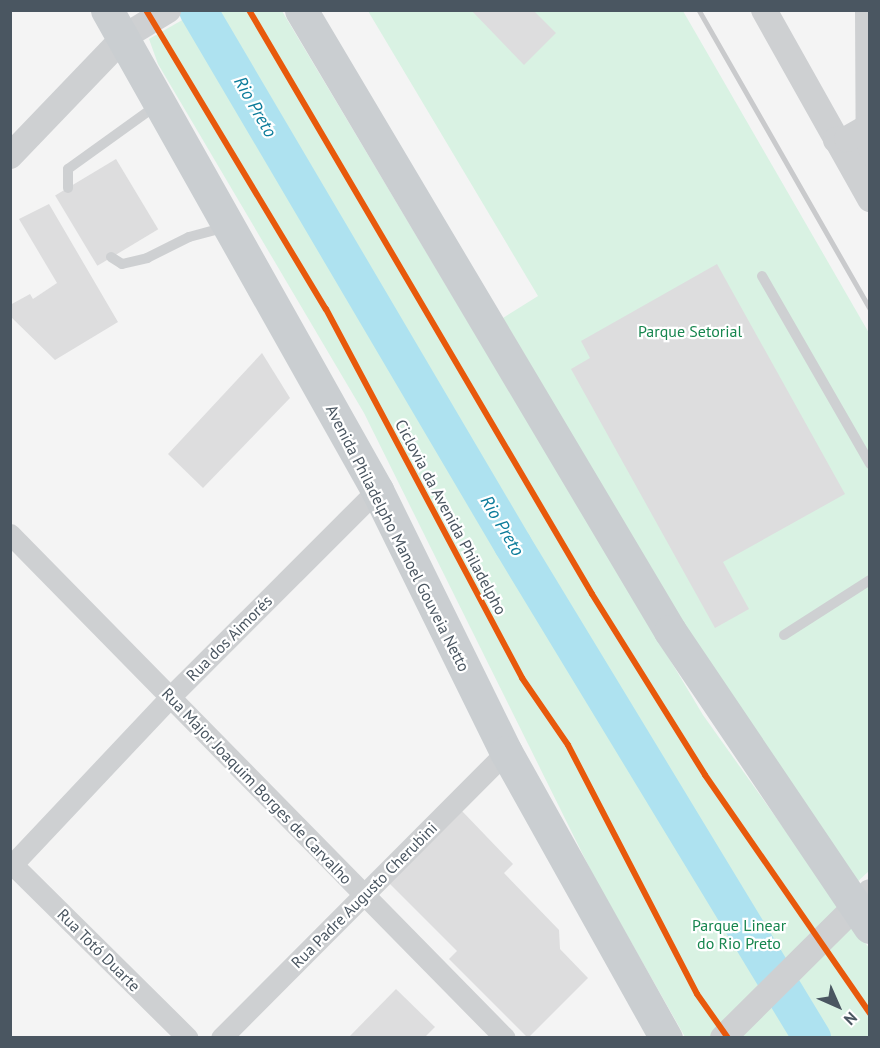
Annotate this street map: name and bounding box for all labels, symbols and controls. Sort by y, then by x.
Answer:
water label: Rio Preto [229,73,281,141]
park label: Parque Setorial [638,321,742,341]
street label: Avenida Philadelpho Manoel Gouveia Netto [322,401,474,675]
street label: Ciclovia da Avenida Philadelpho [391,416,511,618]
water label: Rio Preto [476,492,528,560]
street label: Rua dos Aimorés [182,591,276,685]
street label: Rua Major Joaquim Borges de Carvalho [158,684,356,888]
street label: Rua Padre Augusto Cherubini [287,818,441,972]
street label: Rua Totó Duarte [53,904,145,996]
park label: Parque Linear do Rio Preto [692,915,786,953]
north arrow [808,976,868,1036]
text: N [840,1008,862,1030]

